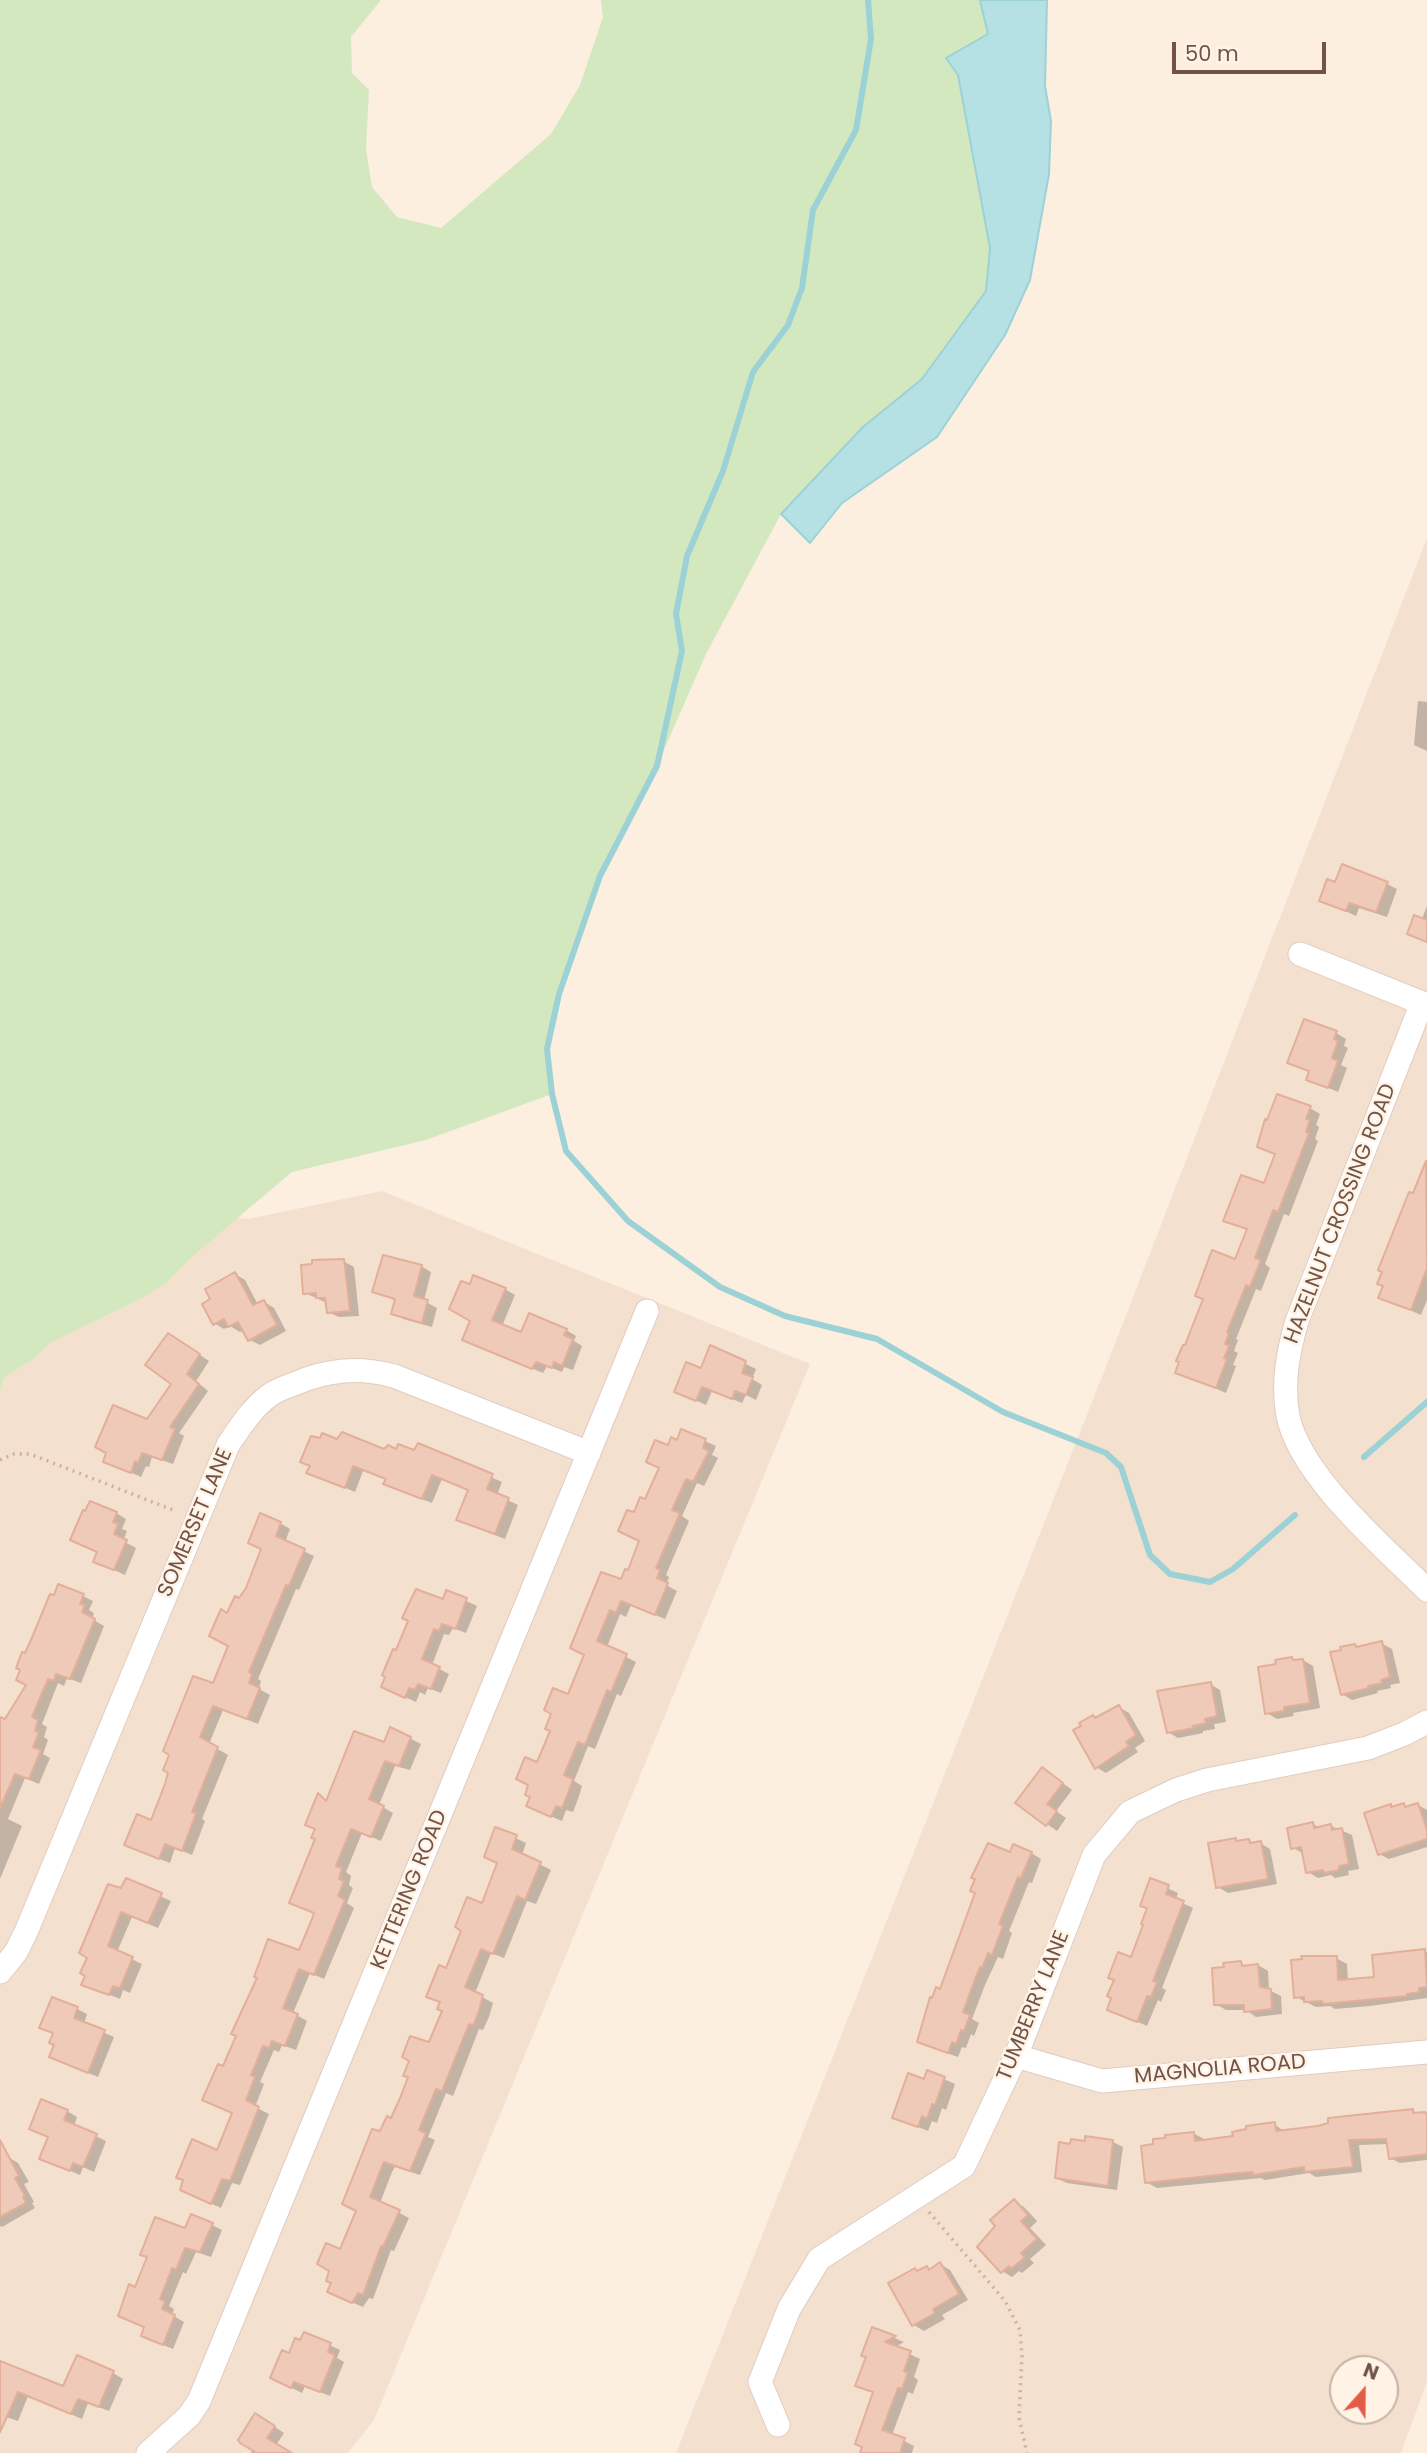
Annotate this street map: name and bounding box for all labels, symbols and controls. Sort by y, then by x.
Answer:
scale bar [1175,28,1329,72]
text: 50 m [1185,39,1239,68]
street label: HAZELNUT CROSSING ROAD [1280,1081,1402,1347]
street label: SOMERSET LANE [153,1445,239,1601]
street label: KETTERING ROAD [367,1807,453,1973]
street label: TUMBERRY LANE [992,1927,1076,2085]
street label: MAGNOLIA ROAD [1133,2050,1307,2090]
north arrow [1329,2355,1399,2425]
text: N [1359,2357,1382,2387]

